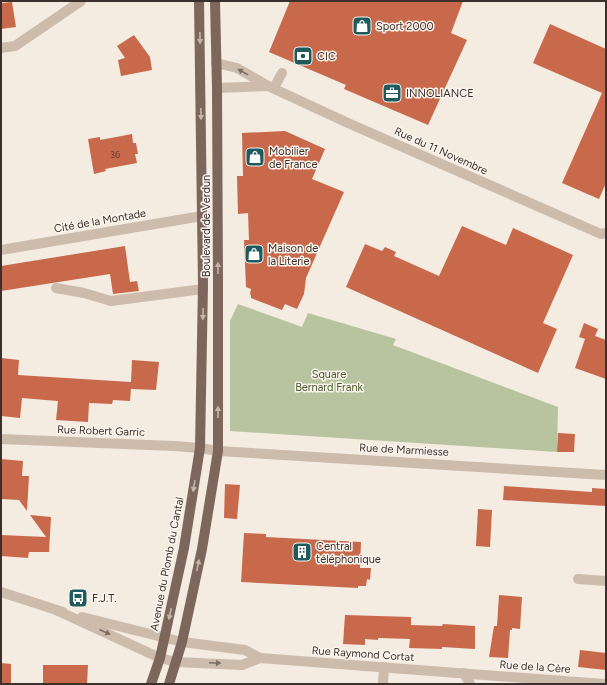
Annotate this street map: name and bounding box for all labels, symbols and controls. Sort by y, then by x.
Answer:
shop icon: Sport 2000 [351,15,373,37]
place label: Sport 2000 [376,20,434,33]
one-way arrow [197,32,203,45]
bank icon: CIC [292,45,314,67]
place label: CIC [317,50,336,63]
one-way arrow [237,68,249,75]
office icon: INNOLIANCE [381,82,403,104]
place label: INNOLIANCE [406,87,474,100]
one-way arrow [198,108,204,121]
street label: Rue du 11 Novembre [392,125,490,177]
place label: Mobilier de France [269,145,317,171]
shop icon: Mobilier de France [244,146,266,168]
house number: 36 [110,149,120,160]
street label: Boulevard de Verdun [200,175,213,277]
street label: Cité de la Montade [53,206,147,236]
place label: Maison de la Literie [268,242,318,268]
shop icon: Maison de la Literie [243,243,265,265]
one-way arrow [215,261,221,274]
one-way arrow [200,308,206,321]
park label: Square Bernard Frank [295,368,364,394]
one-way arrow [215,405,221,418]
street label: Rue Robert Garric [57,423,145,439]
street label: Rue de Marmiesse [359,441,449,459]
one-way arrow [191,480,197,492]
street label: Avenue du Plomb du Cantal [148,496,186,632]
place label: Central téléphonique [316,540,381,566]
building icon: Central téléphonique [291,541,313,563]
one-way arrow [196,558,202,571]
bus stop icon: F.J.T. [67,587,89,609]
place label: F.J.T. [92,592,117,605]
one-way arrow [166,608,172,620]
one-way arrow [99,629,110,635]
street label: Rue Raymond Cortat [311,644,415,664]
street label: Rue de la Cère [499,658,571,676]
one-way arrow [209,660,221,667]

